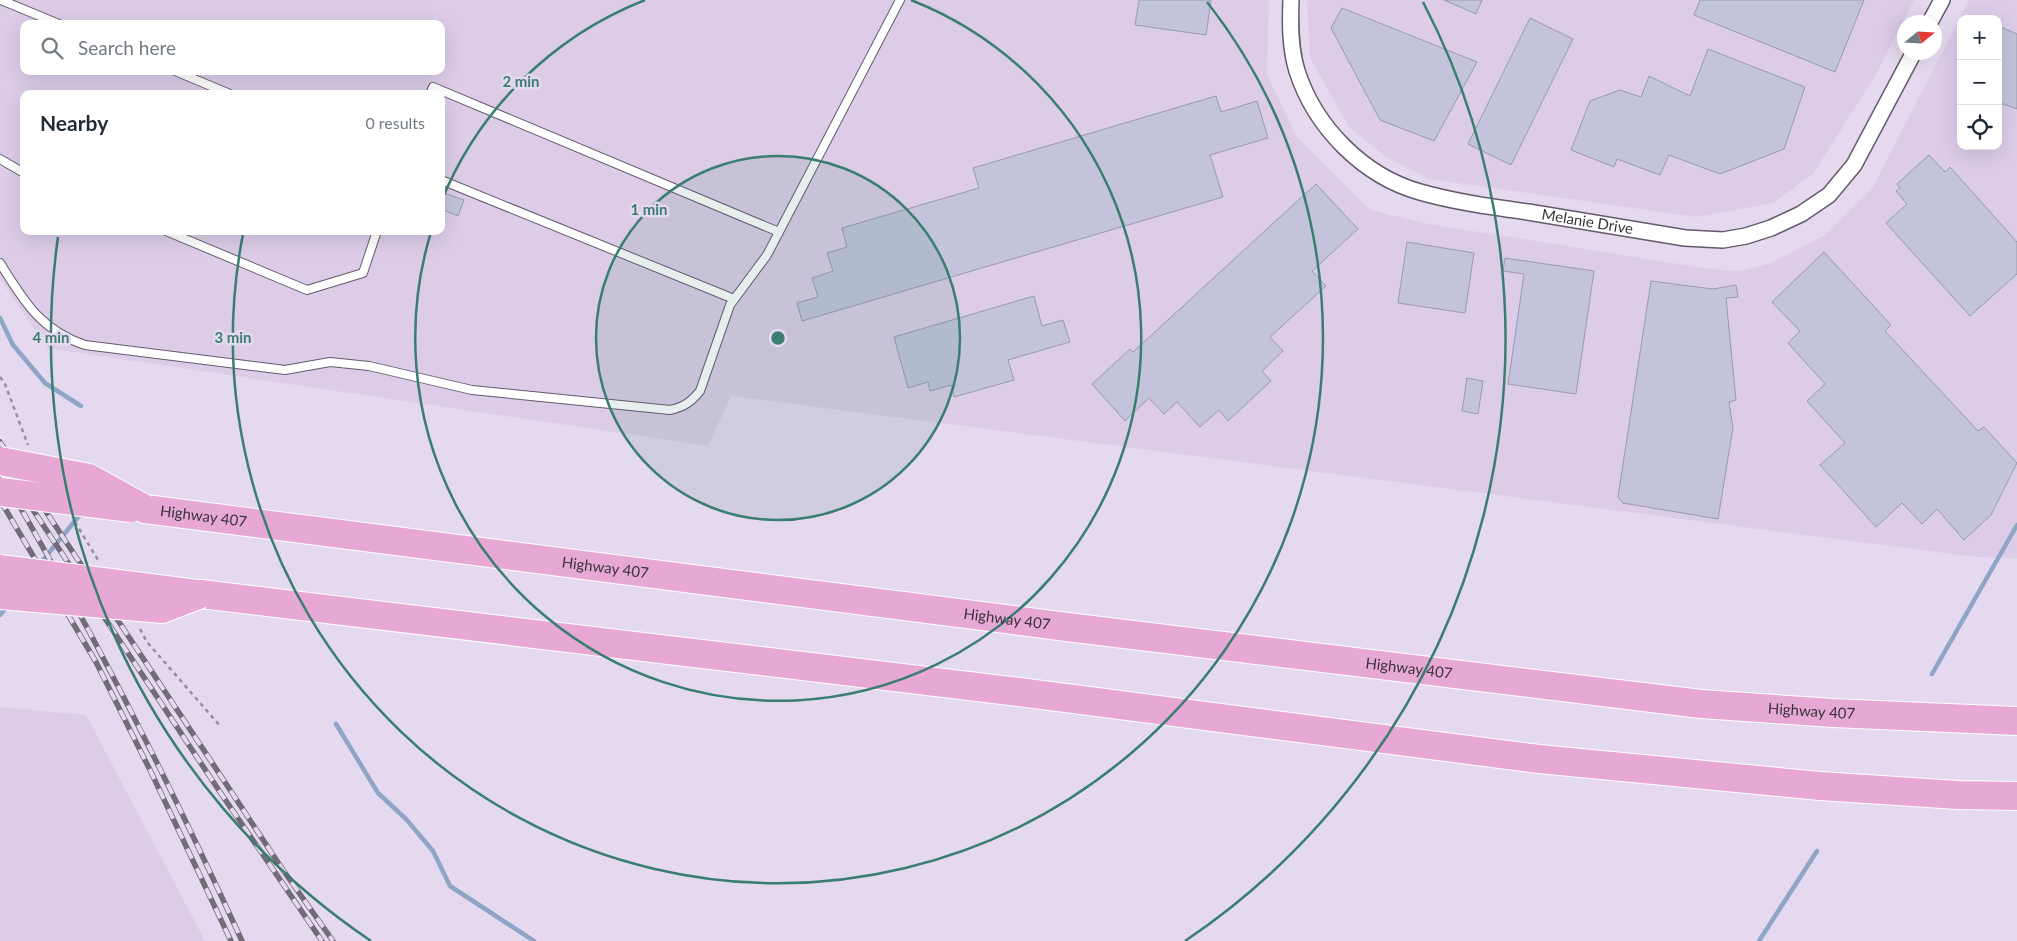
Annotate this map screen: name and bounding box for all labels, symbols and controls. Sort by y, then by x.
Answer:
north arrow [1897,15,1942,60]
map controls [1957,15,2002,150]
button: + [1957,15,2002,60]
search box [20,20,445,75]
icon: search [38,34,66,62]
text: Search here [78,36,176,59]
button: − [1957,60,2002,105]
text: 2 min [502,72,540,90]
button: locate [1957,105,2002,150]
text: Nearby [40,110,108,135]
text: 0 results [365,113,425,132]
text: 1 min [630,200,668,218]
street label: Melanie Drive [1541,205,1635,237]
text: 4 min [32,328,70,346]
text: 3 min [214,328,252,346]
centre of rings [769,329,787,347]
street label: Highway 407 [159,501,248,530]
street label: Highway 407 [561,552,650,581]
street label: Highway 407 [963,604,1052,633]
street label: Highway 407 [1365,653,1454,682]
street label: Highway 407 [1767,699,1856,722]

